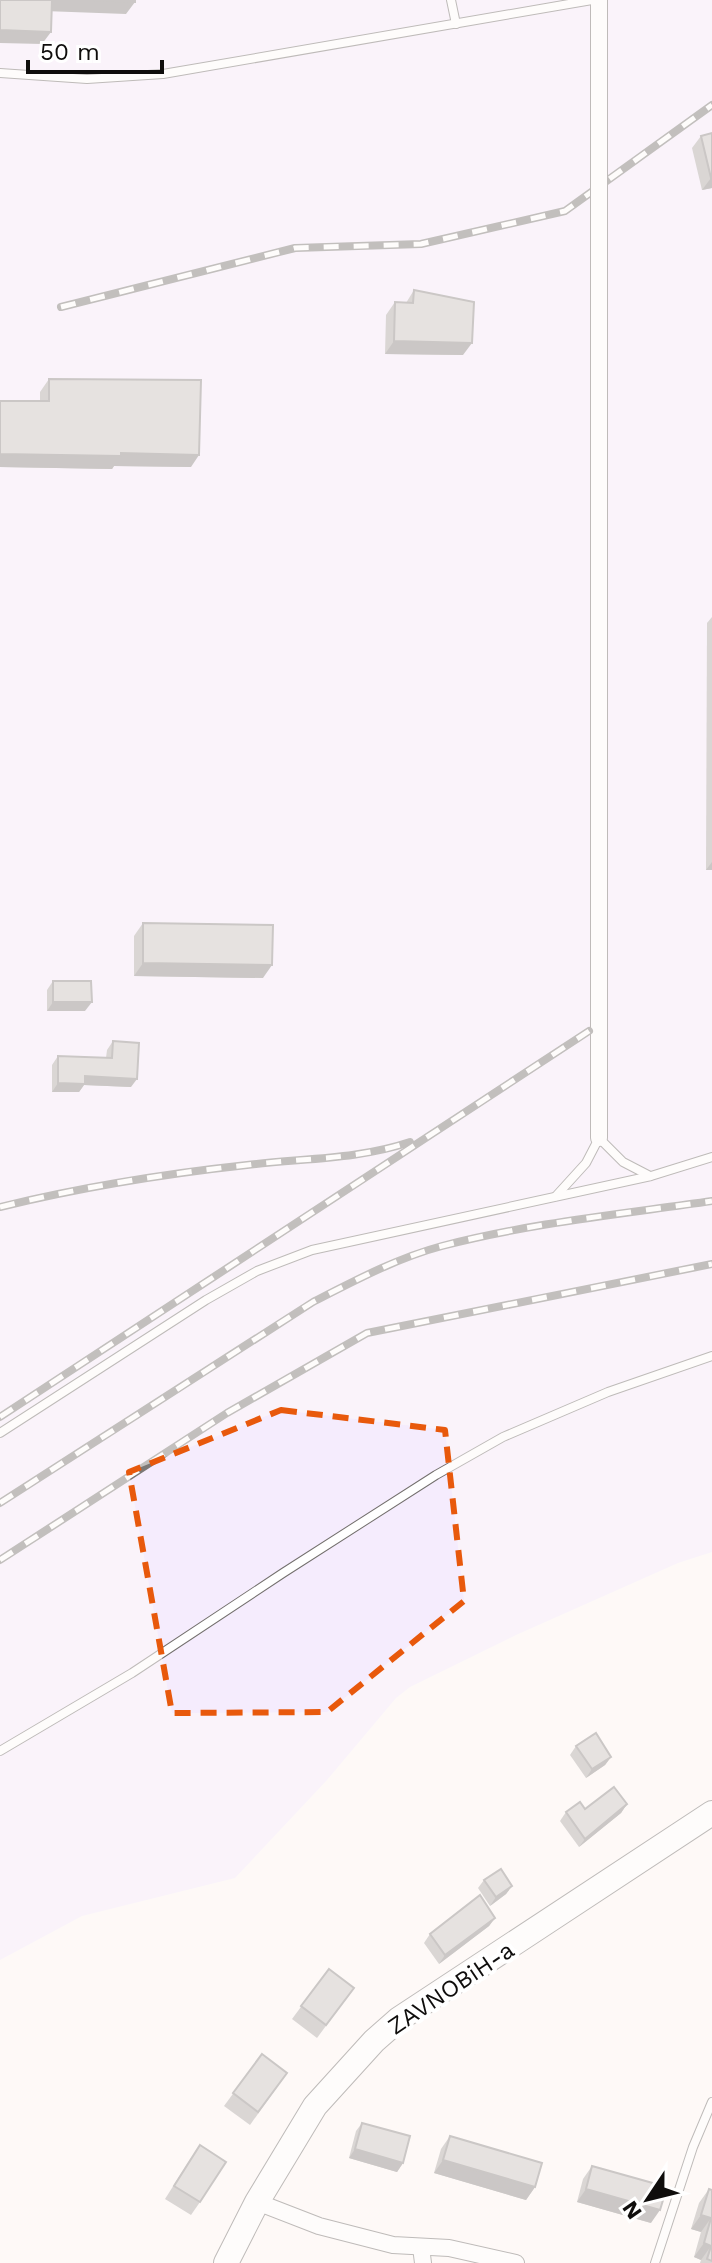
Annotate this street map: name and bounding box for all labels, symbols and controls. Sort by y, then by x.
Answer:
scale bar [28,24,162,74]
text: 50 m [40,38,100,66]
street label: ZAVNOBiH-a [383,1936,519,2040]
north arrow [608,2159,688,2239]
text: N [617,2196,647,2224]

